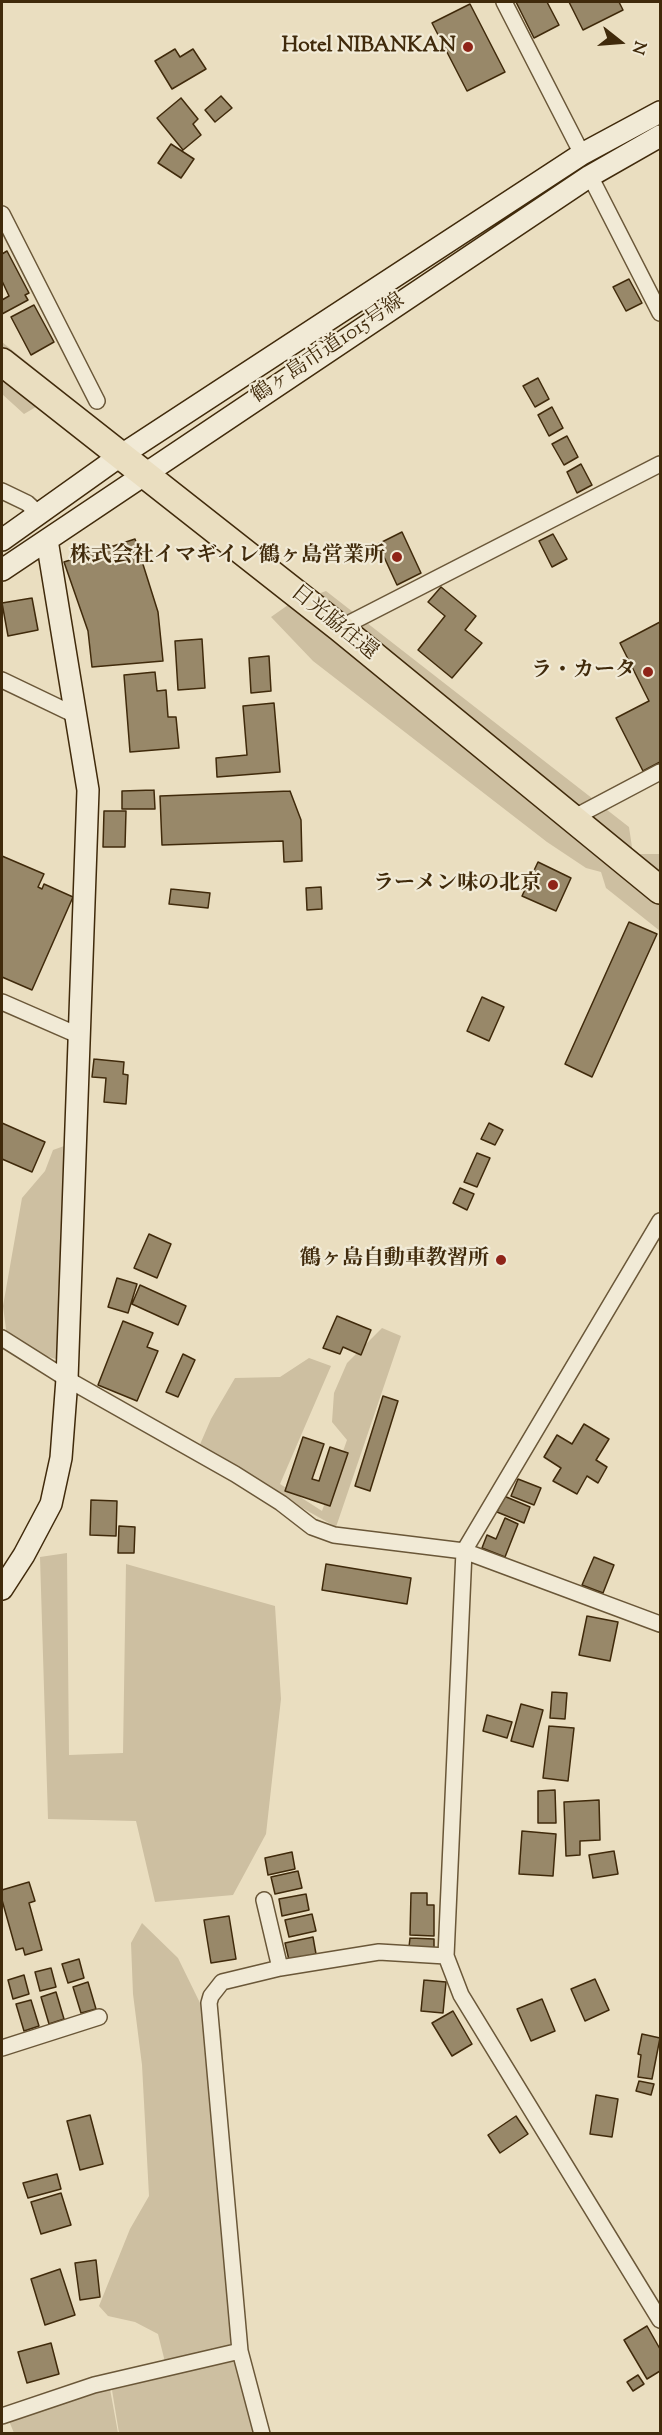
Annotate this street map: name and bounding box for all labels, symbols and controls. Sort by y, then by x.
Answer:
north arrow [590,12,650,72]
place label: Hotel NIBANKAN [282,34,456,60]
text: N [625,38,651,57]
marker: Hotel NIBANKAN [461,40,475,54]
street label: 鶴ヶ島市道1015号線 [248,289,410,411]
place label: 株式会社イマギイレ鶴ヶ島営業所 [70,544,385,570]
marker: 株式会社イマギイレ鶴ヶ島営業所 [390,550,404,564]
street label: 日光脇往還 [284,581,382,667]
place label: ラ・カータ [531,659,636,685]
marker: ラ・カータ [641,665,655,679]
place label: ラーメン味の北京 [373,872,541,898]
marker: ラーメン味の北京 [546,878,560,892]
place label: 鶴ヶ島自動車教習所 [300,1247,489,1273]
marker: 鶴ヶ島自動車教習所 [494,1253,508,1267]

